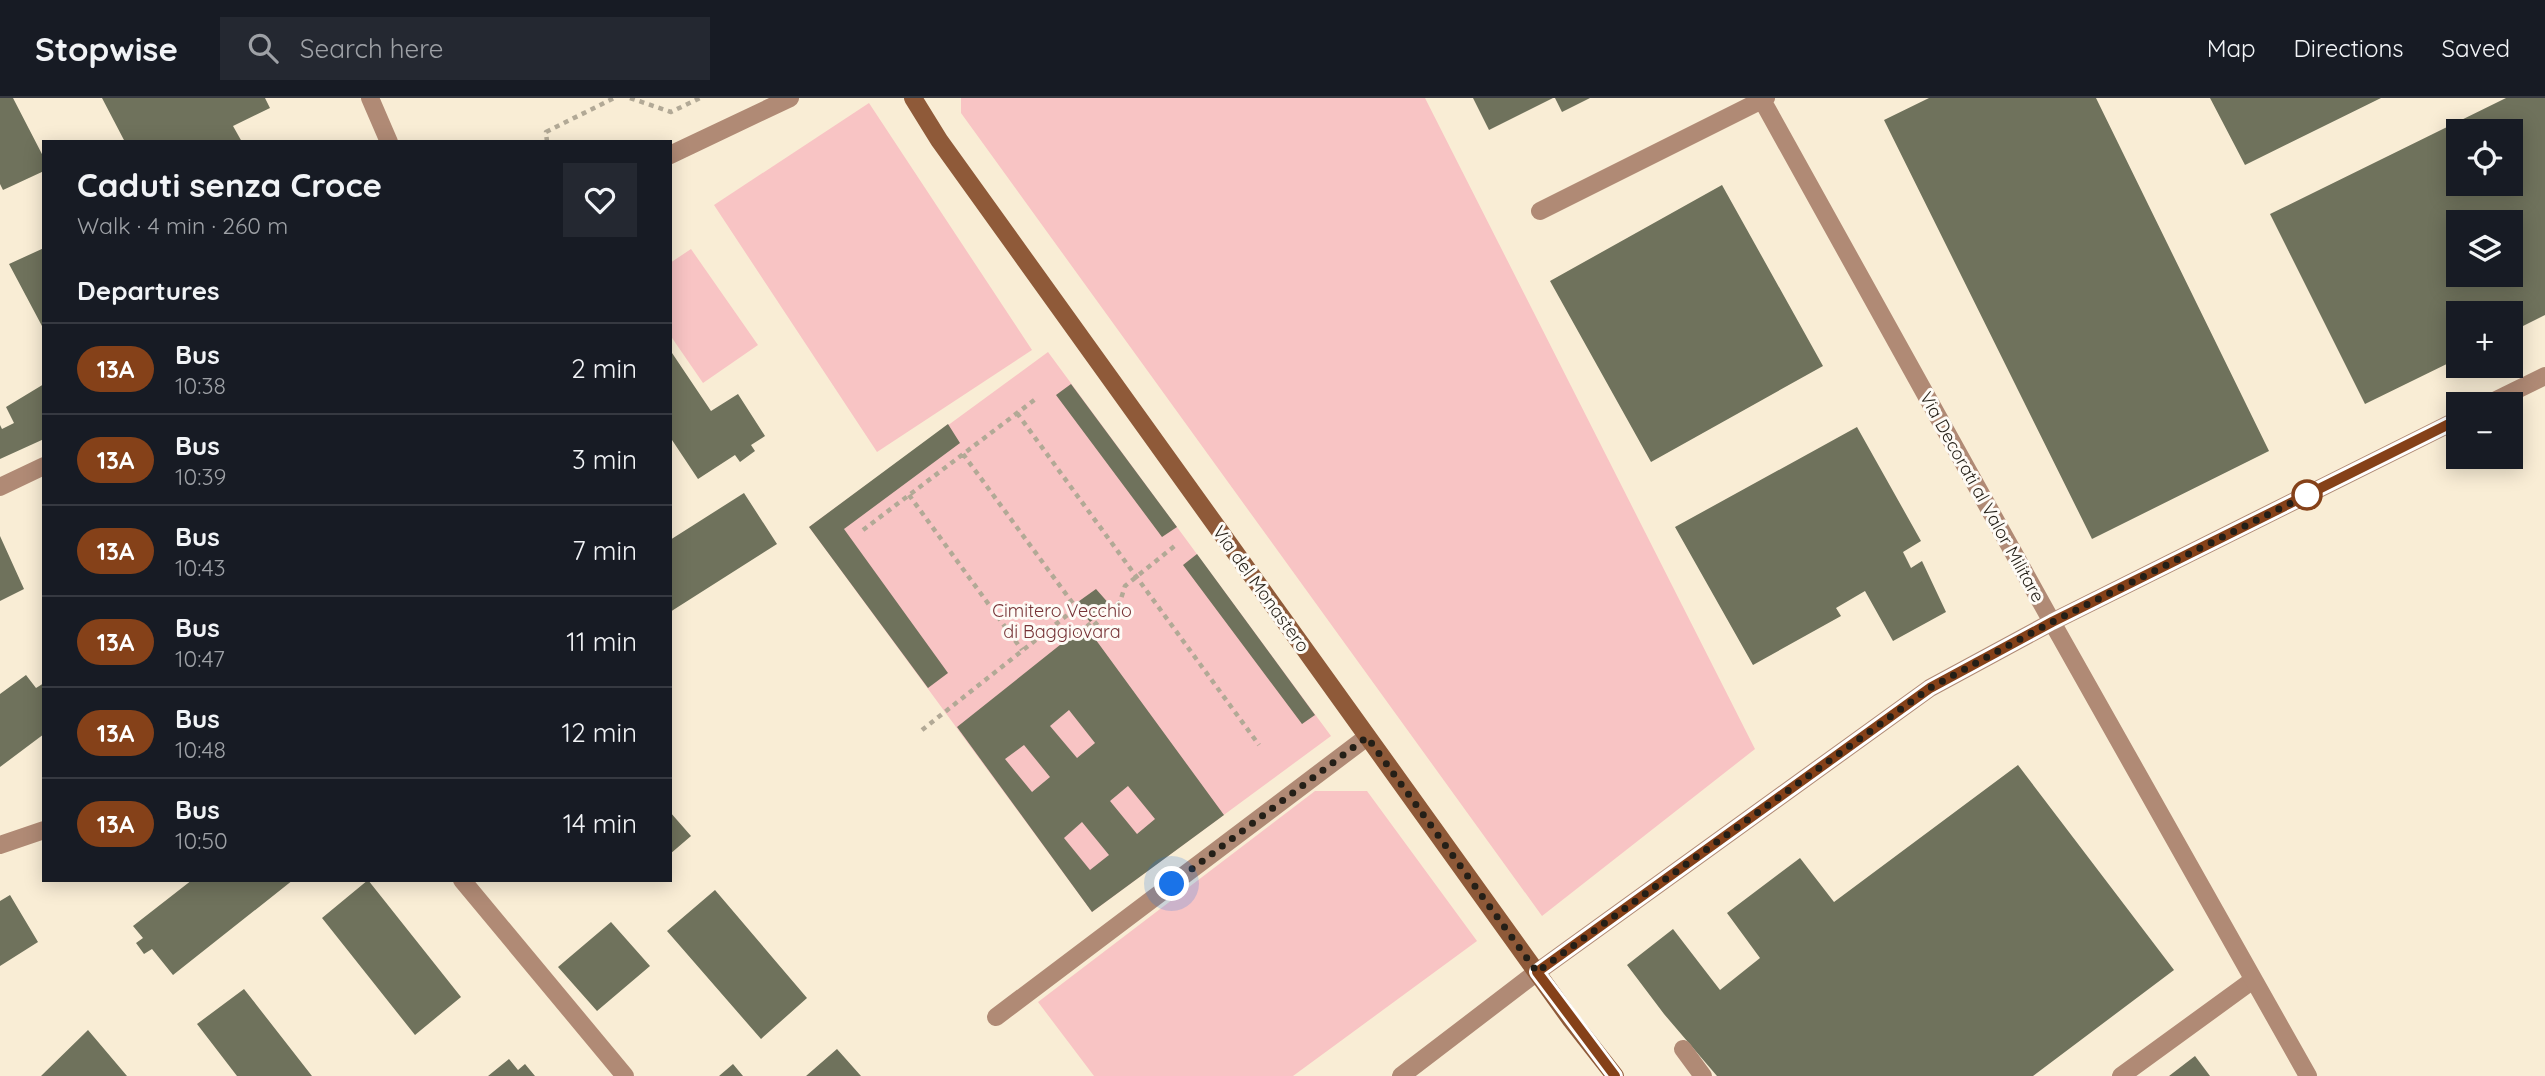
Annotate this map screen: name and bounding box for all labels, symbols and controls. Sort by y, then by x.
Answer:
search box [220,17,710,80]
text: Stopwise [35,28,178,69]
icon: search [244,29,282,67]
text: Search here [300,32,443,65]
text: Map [2207,33,2256,63]
text: Directions [2294,33,2404,63]
text: Saved [2442,33,2510,63]
map controls [2446,119,2523,469]
button: locate [2446,119,2523,196]
button: heart [563,163,637,237]
text: Caduti senza Croce [77,164,382,205]
button: layers [2446,210,2523,287]
text: Walk · 4 min · 260 m [77,211,288,240]
text: Departures [77,274,220,307]
button: + [2446,301,2523,378]
text: Bus [175,338,220,371]
text: 2 min [571,352,637,385]
text: 13A [97,354,134,384]
text: 10:38 [175,371,226,400]
street label: Via Decorati al Valor Militare [1915,387,2050,606]
button: − [2446,392,2523,469]
text: Bus [175,429,220,462]
text: 3 min [572,443,637,476]
text: 13A [97,445,134,475]
text: 10:39 [175,462,226,491]
unlabelled marker [2292,480,2322,510]
text: Bus [175,520,220,553]
street label: Via del Monastero [1208,521,1315,657]
text: 7 min [572,534,637,567]
text: 13A [97,536,134,566]
text: 10:43 [175,553,226,582]
park label: Cimitero Vecchio di Baggiovara [992,599,1132,643]
text: Bus [175,611,220,644]
text: 11 min [566,625,637,658]
text: 13A [97,627,134,657]
text: 10:47 [175,644,225,673]
text: Bus [175,702,220,735]
text: 12 min [562,716,637,749]
text: 13A [97,718,134,748]
text: 10:48 [175,735,226,764]
text: Bus [175,793,220,826]
text: 14 min [563,807,637,840]
text: 13A [97,809,134,839]
text: 10:50 [175,826,228,855]
your location [1154,866,1189,901]

